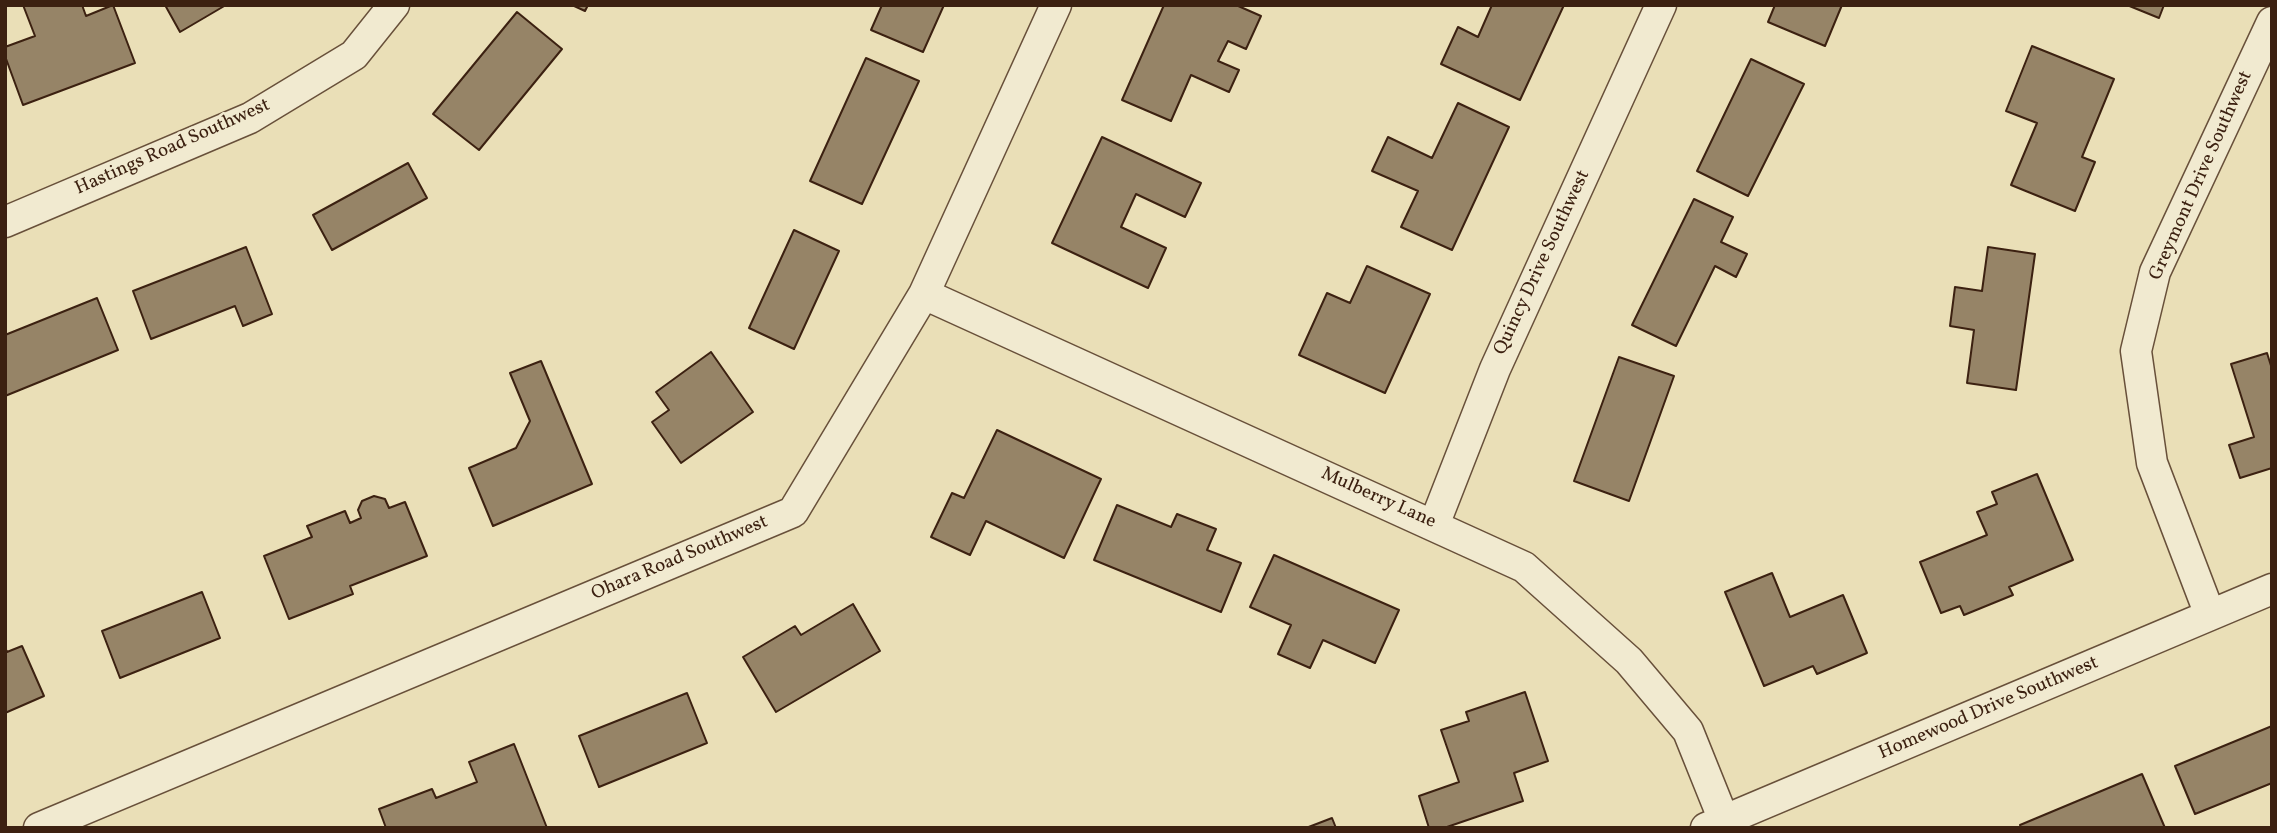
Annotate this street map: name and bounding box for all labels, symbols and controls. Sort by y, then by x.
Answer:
street label: Greymont Drive Southwest [2145,68,2259,284]
street label: Hastings Road Southwest [72,95,274,201]
street label: Quincy Drive Southwest [1490,167,1596,359]
street label: Mulberry Lane [1317,463,1439,535]
street label: Ohara Road Southwest [588,511,772,607]
street label: Homewood Drive Southwest [1876,652,2102,766]

